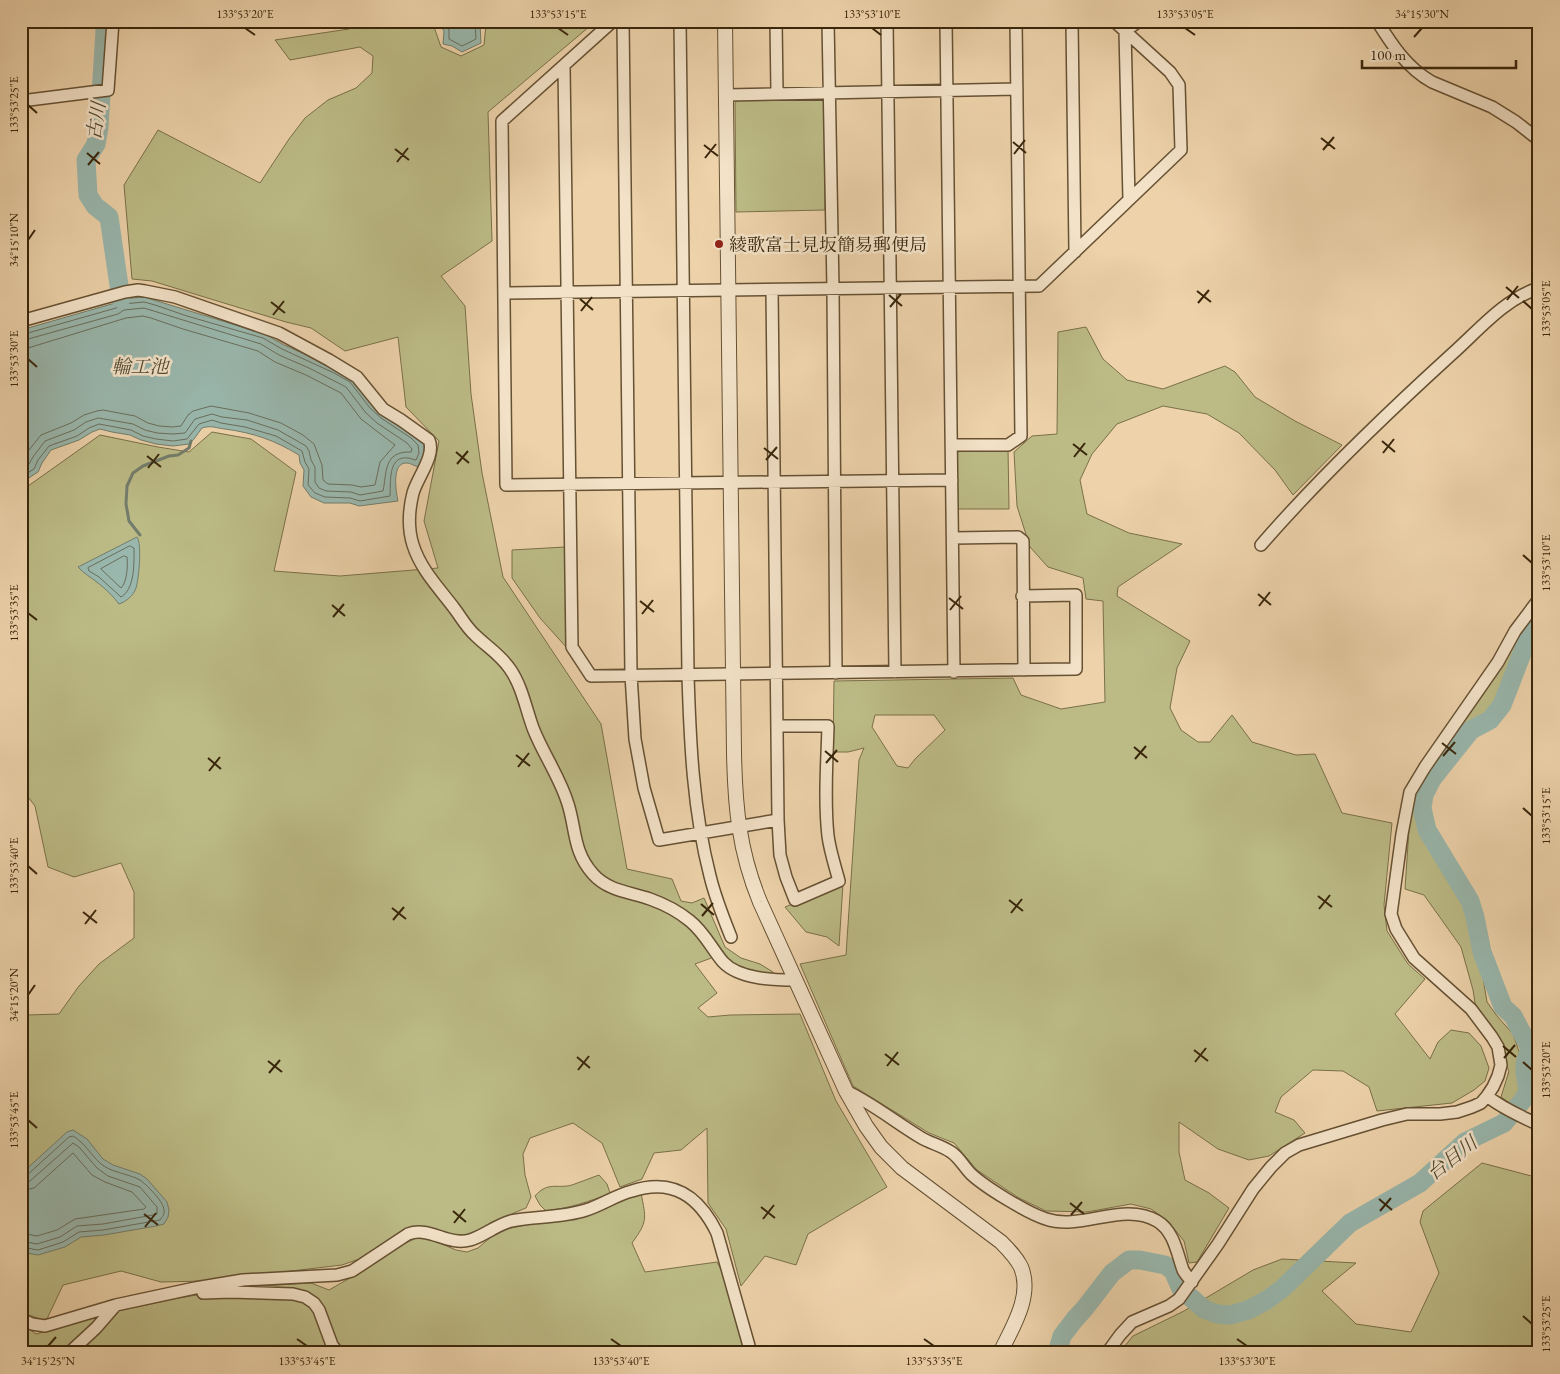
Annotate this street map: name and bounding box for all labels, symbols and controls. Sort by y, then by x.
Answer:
text: 133°53'20"E [217,6,274,22]
text: 133°53'15"E [530,6,587,22]
text: 133°53'10"E [844,6,901,22]
text: 133°53'05"E [1157,6,1214,22]
text: 34°15'30"N [1395,6,1449,22]
scale bar [1362,38,1516,70]
text: 100 m [1370,45,1407,64]
text: 133°53'25"E [6,76,22,133]
water label: 古川 [81,98,111,142]
text: 34°15'10"N [6,213,22,267]
place label: 綾歌富士見坂簡易郵便局 [729,233,927,256]
marker: 綾歌富士見坂簡易郵便局 [713,238,725,250]
text: 133°53'05"E [1538,280,1554,337]
text: 133°53'30"E [6,330,22,387]
water label: 輪工池 [111,354,170,379]
text: 133°53'10"E [1538,534,1554,591]
text: 133°53'35"E [6,584,22,641]
text: 133°53'15"E [1538,787,1554,844]
text: 133°53'40"E [6,837,22,894]
text: 34°15'20"N [6,968,22,1022]
text: 133°53'20"E [1538,1041,1554,1098]
text: 133°53'45"E [6,1091,22,1148]
water label: 台目川 [1422,1129,1484,1185]
text: 133°53'25"E [1538,1295,1554,1352]
text: 34°15'25"N [21,1353,75,1369]
text: 133°53'45"E [279,1353,336,1369]
text: 133°53'40"E [593,1353,650,1369]
text: 133°53'35"E [906,1353,963,1369]
text: 133°53'30"E [1219,1353,1276,1369]

